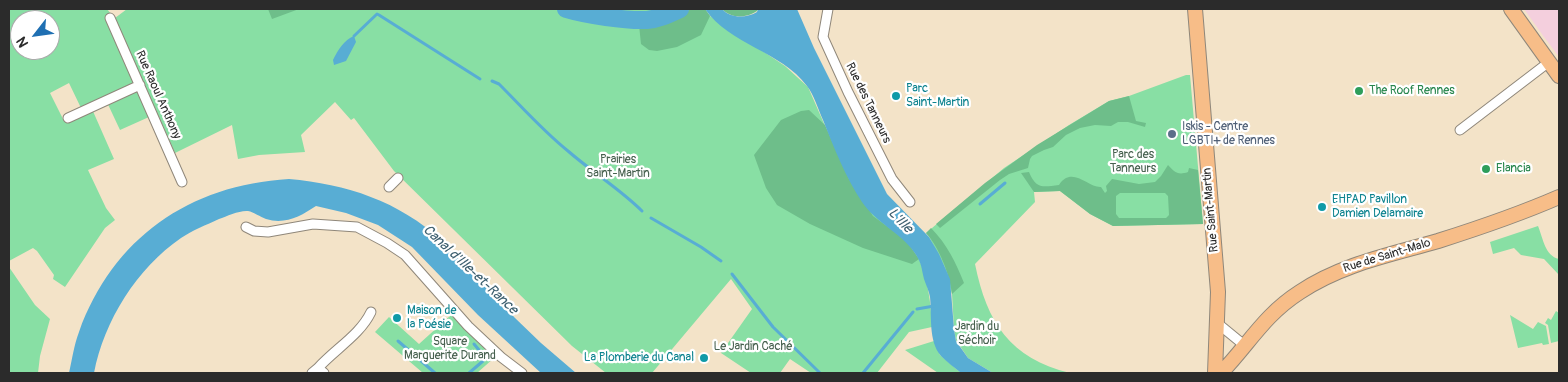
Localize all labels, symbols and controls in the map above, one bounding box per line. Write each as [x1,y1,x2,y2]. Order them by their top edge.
north arrow [10,10,60,60]
text: N [13,34,32,51]
street label: Rue Raoul Anthony [132,49,184,141]
street label: Rue des Tanneurs [842,60,894,146]
place label: Parc Saint-Martin [906,82,969,110]
place label: The Roof Rennes [1369,84,1455,98]
marker: The Roof Rennes [1353,85,1365,97]
marker: Parc Saint-Martin [890,90,902,102]
place label: Iskis - Centre LGBTI+ de Rennes [1182,120,1275,148]
marker: Iskis - Centre LGBTI+ de Rennes [1166,128,1178,140]
park label: Parc des Tanneurs [1110,148,1156,176]
park label: Prairies Saint-Martin [586,153,650,181]
place label: Elancia [1496,162,1531,176]
marker: Elancia [1480,163,1492,175]
street label: Rue Saint-Martin [1200,167,1222,253]
place label: EHPAD Pavillon Damien Delamaire [1332,193,1423,221]
marker: EHPAD Pavillon Damien Delamaire [1316,201,1328,213]
water label: L'Ille [884,205,916,237]
water label: Canal d'Ille-et-Rance [419,222,521,318]
street label: Rue de Saint-Malo [1341,236,1433,276]
place label: Maison de la Poésie [407,304,456,332]
marker: Maison de la Poésie [391,312,403,324]
park label: Jardin du Séchoir [955,320,999,348]
park label: Square Marguerite Durand [404,335,496,363]
park label: Le Jardin Caché [713,340,793,354]
place label: La Plomberie du Canal [584,351,694,365]
marker: La Plomberie du Canal [698,352,710,364]

